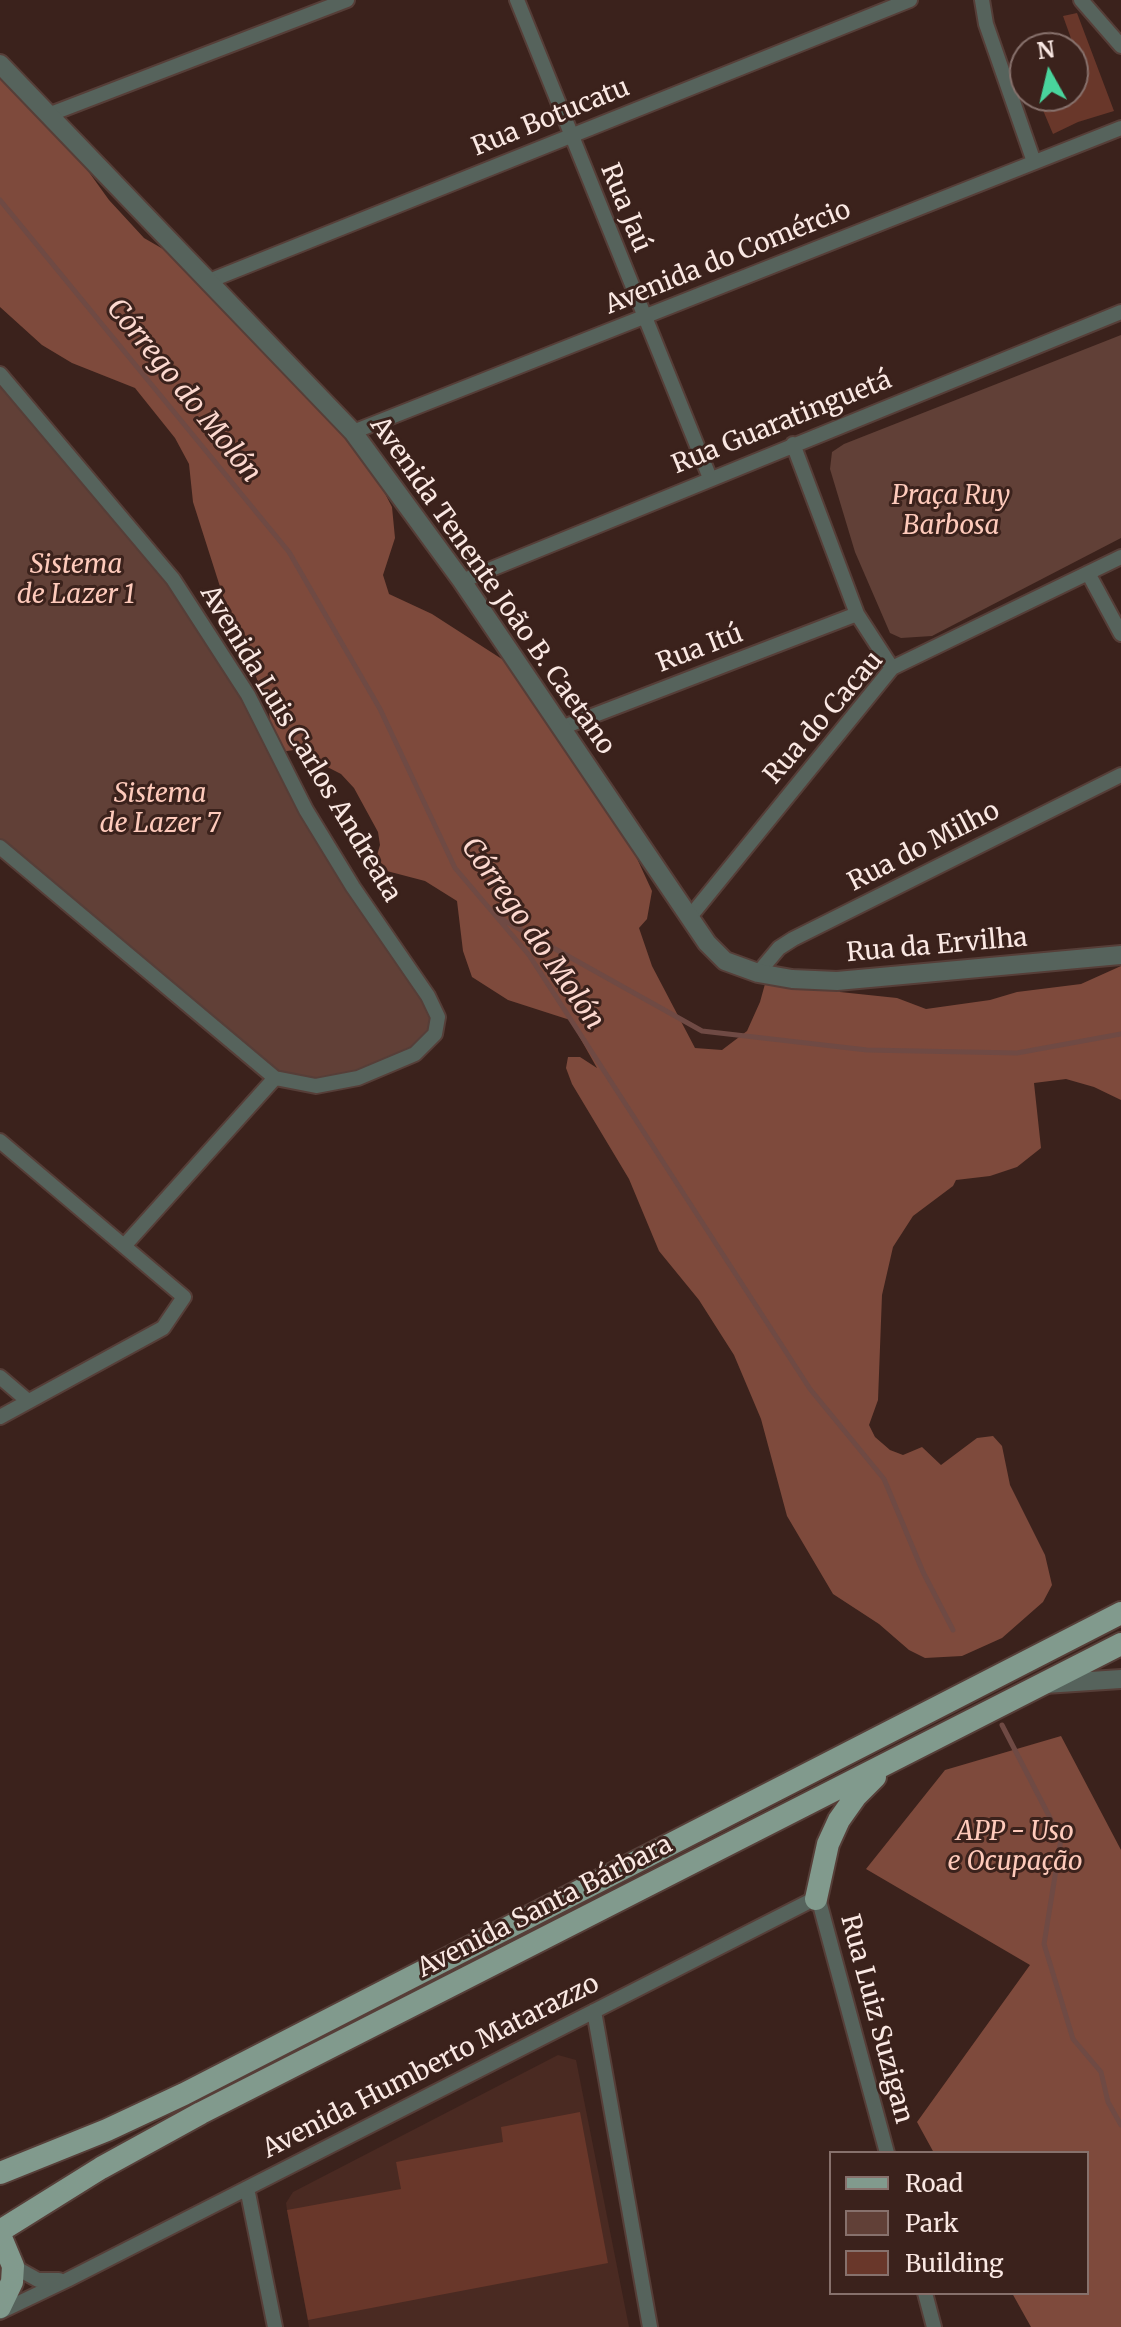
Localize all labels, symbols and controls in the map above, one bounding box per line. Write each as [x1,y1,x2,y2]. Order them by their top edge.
north arrow [1009,32,1089,112]
text: N [1035,35,1056,65]
street label: Rua Botucatu [468,72,634,164]
street label: Rua Jaú [593,159,657,257]
street label: Avenida do Comércio [601,194,855,322]
water label: Córrego do Molón [99,292,267,490]
street label: Rua Guaratinguetá [668,365,896,481]
street label: Avenida Tenente João B. Caetano [363,411,621,761]
park label: Praça Ruy Barbosa [892,481,1010,542]
park label: Sistema de Lazer 1 [17,550,135,612]
street label: Avenida Luis Carlos Andreata [193,580,407,908]
street label: Rua Itú [653,618,747,680]
street label: Rua do Cacau [758,645,890,791]
park label: Sistema de Lazer 7 [100,779,220,840]
street label: Rua do Milho [843,795,1005,899]
water label: Córrego do Molón [453,832,611,1036]
street label: Rua da Ervilha [845,923,1029,969]
park label: APP - Uso e Ocupação [947,1817,1083,1878]
street label: Avenida Santa Bárbara [412,1829,678,1985]
street label: Rua Luiz Suzigan [833,1911,919,2127]
street label: Avenida Humberto Matarazzo [258,1968,604,2166]
legend [829,2151,1089,2295]
text: Road [905,2168,963,2199]
text: Park [905,2208,958,2239]
text: Building [905,2248,1004,2279]

